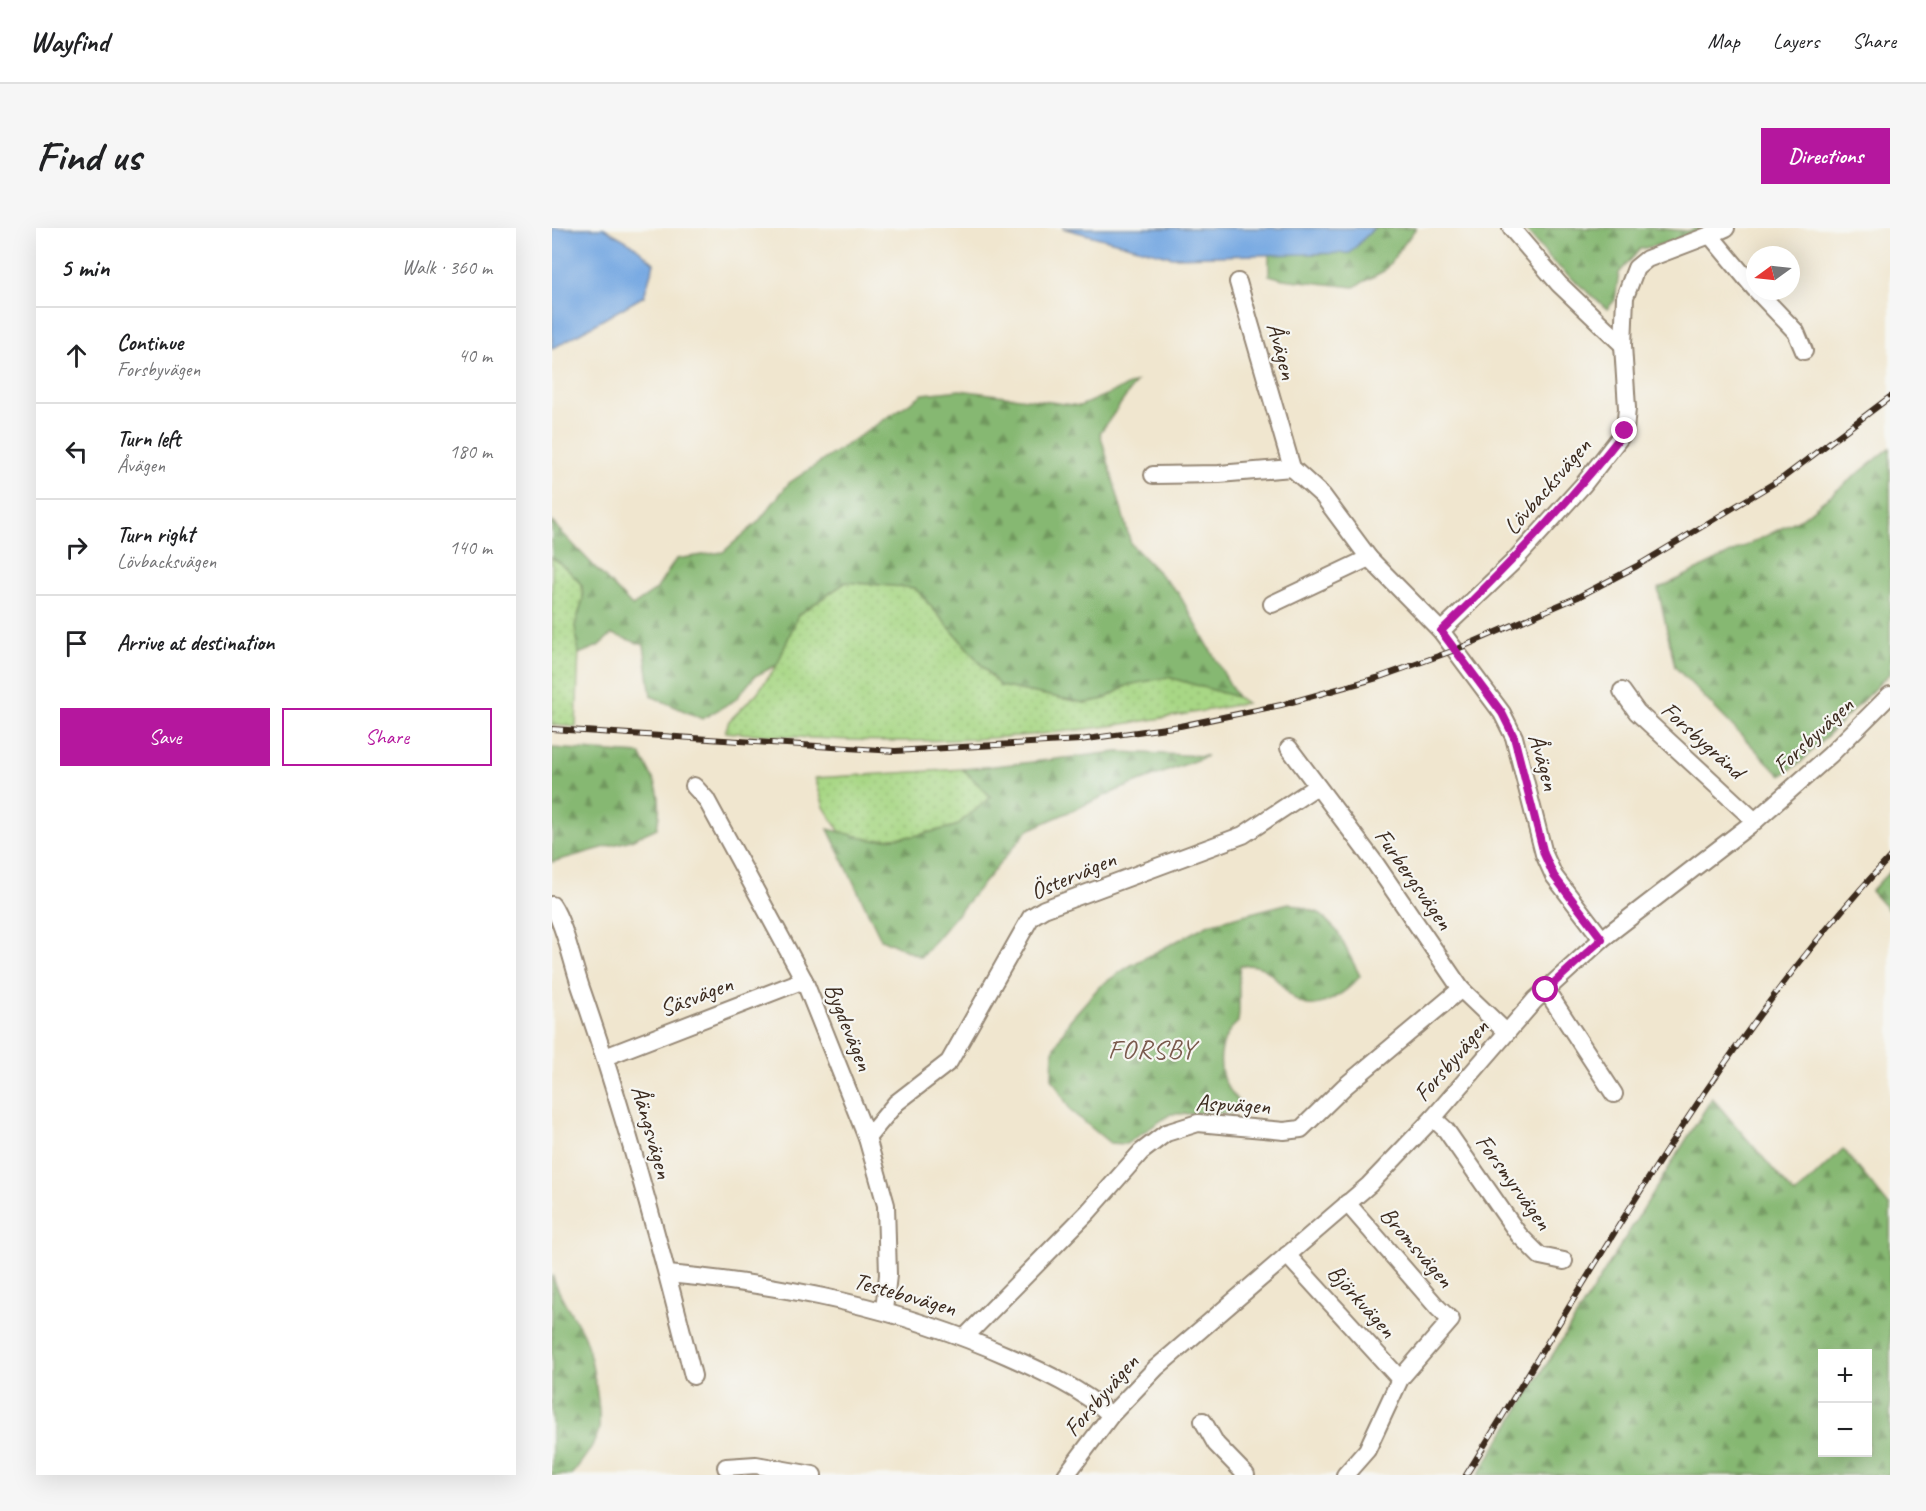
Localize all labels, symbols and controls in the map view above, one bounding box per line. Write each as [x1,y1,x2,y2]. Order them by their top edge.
text: Wayfind [30,24,109,59]
text: Map [1707,28,1740,54]
text: Layers [1773,28,1819,54]
text: Share [1852,28,1896,54]
button: Directions [1761,128,1890,184]
text: Find us [36,130,141,183]
north arrow [1746,246,1800,300]
text: 5 min [60,251,109,284]
text: Walk · 360 m [402,255,492,280]
street label: Åvägen [1260,319,1304,383]
text: Continue [117,329,183,357]
icon: ahead [60,339,93,372]
text: 40 m [458,343,492,368]
text: Forsbyvägen [117,357,200,382]
route end [1611,417,1637,443]
text: Turn left [117,425,181,453]
street label: Lövbacksvägen [1497,431,1597,541]
icon: left [60,435,93,468]
text: 180 m [449,439,492,464]
text: Åvägen [117,453,165,478]
text: Turn right [117,521,194,549]
icon: right [60,531,93,564]
text: 140 m [449,535,492,560]
text: Lövbacksvägen [117,549,216,574]
icon: arrive [60,627,93,660]
text: Arrive at destination [117,629,274,657]
street label: Forsbyvägen [1766,690,1860,780]
street label: Forsbygränd [1655,695,1754,788]
button: Save [60,708,270,766]
button: Share [282,708,492,766]
street label: Åvägen [1522,730,1566,794]
street label: Furbergsvägen [1368,822,1460,936]
street label: Östervägen [1026,844,1120,906]
street label: Säsvägen [655,968,737,1024]
route start [1532,976,1558,1002]
street label: Bygdevägen [818,979,880,1075]
street label: Forsbyvägen [1407,1012,1495,1108]
district label: FORSBY [1108,1032,1200,1066]
street label: Åängsvägen [624,1082,680,1182]
street label: Aspvägen [1195,1087,1271,1121]
street label: Forsmyrvägen [1469,1128,1559,1236]
street label: Bromsvägen [1374,1200,1461,1294]
street label: Björkvägen [1321,1258,1403,1344]
street label: Testebovägen [850,1265,960,1323]
street label: Forsbyvägen [1057,1347,1145,1443]
map controls [1818,1349,1872,1457]
button: + [1818,1349,1872,1403]
button: − [1818,1403,1872,1457]

